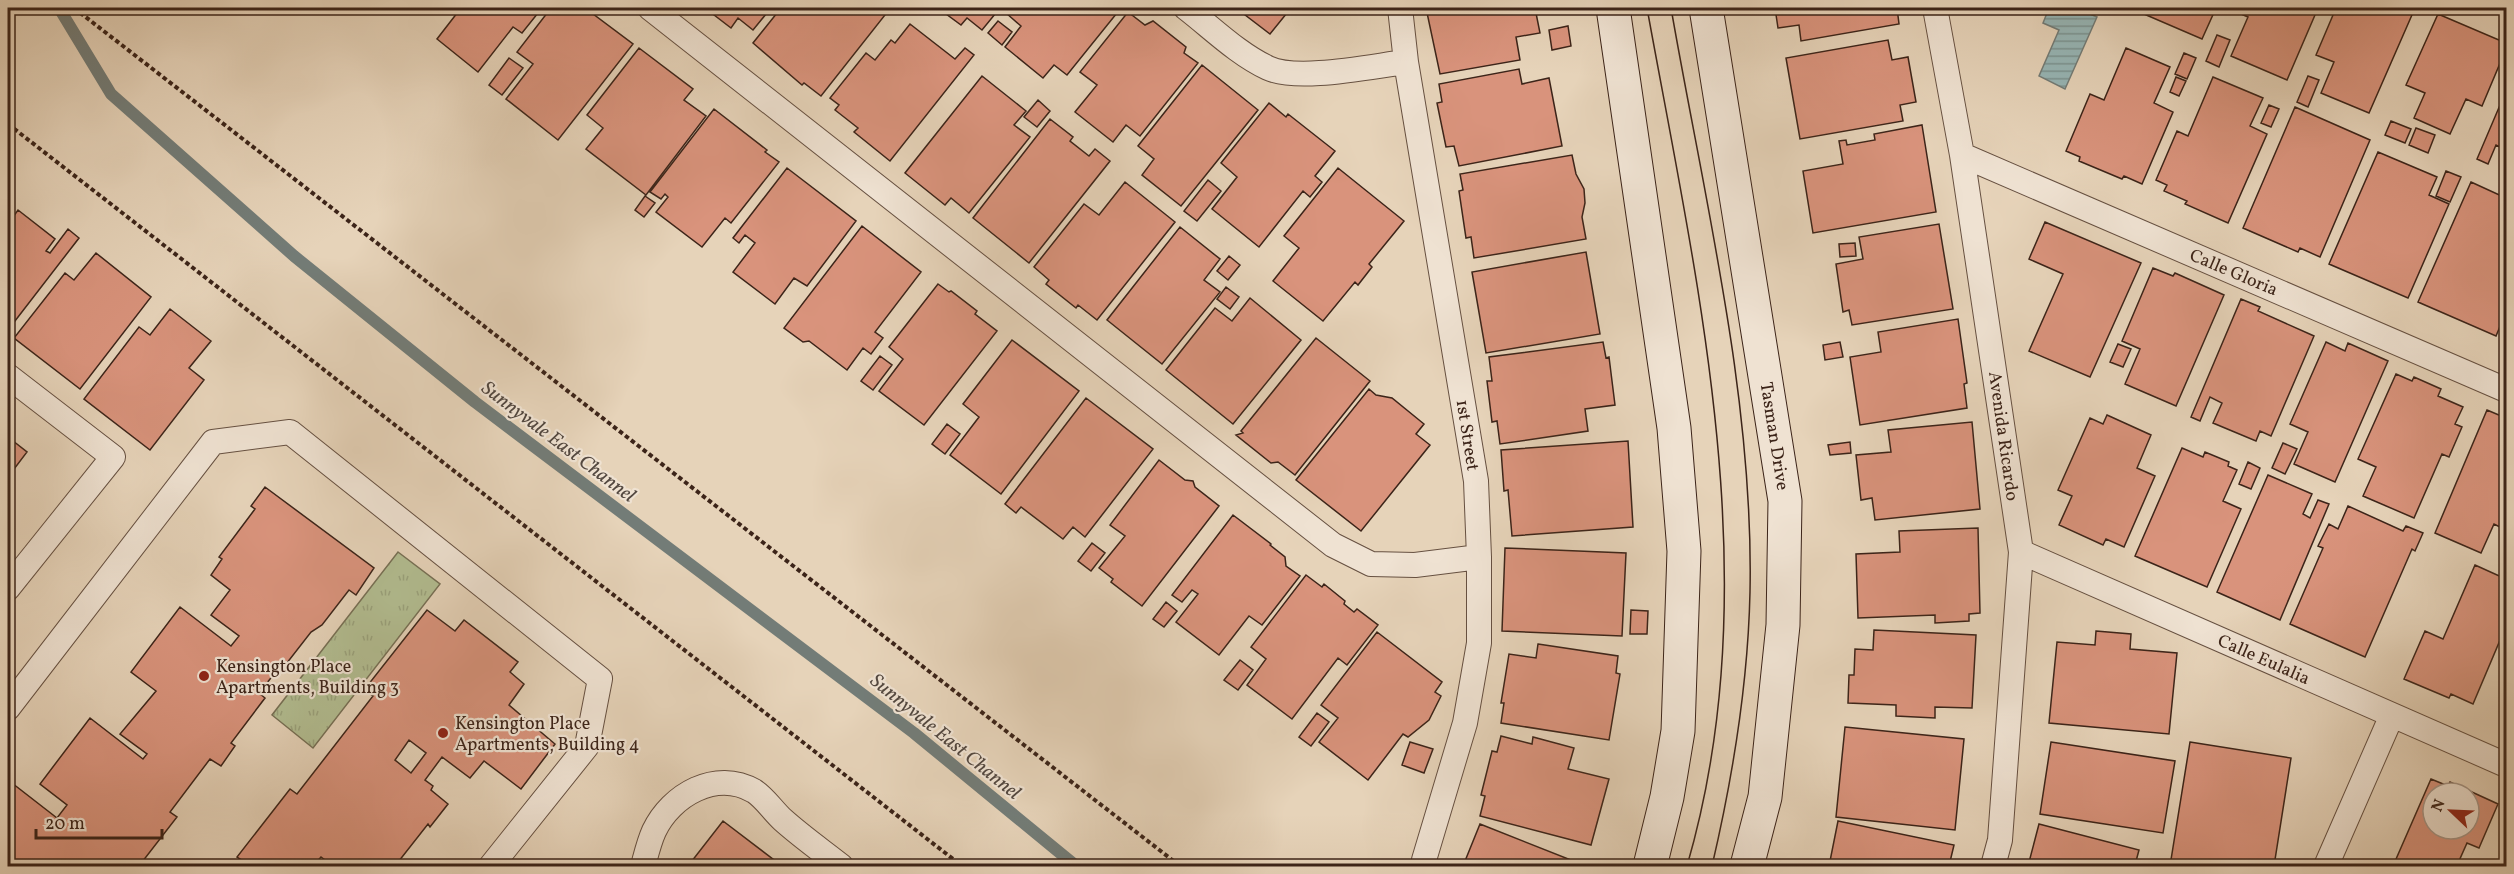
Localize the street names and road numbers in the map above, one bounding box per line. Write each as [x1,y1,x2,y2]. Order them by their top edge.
street label: Calle Gloria [2185,244,2281,303]
street label: Avenida Ricardo [1981,370,2024,502]
street label: Tasman Drive [1753,380,1794,492]
street label: 1st Street [1449,398,1484,473]
street label: Calle Eulalia [2213,629,2314,692]

